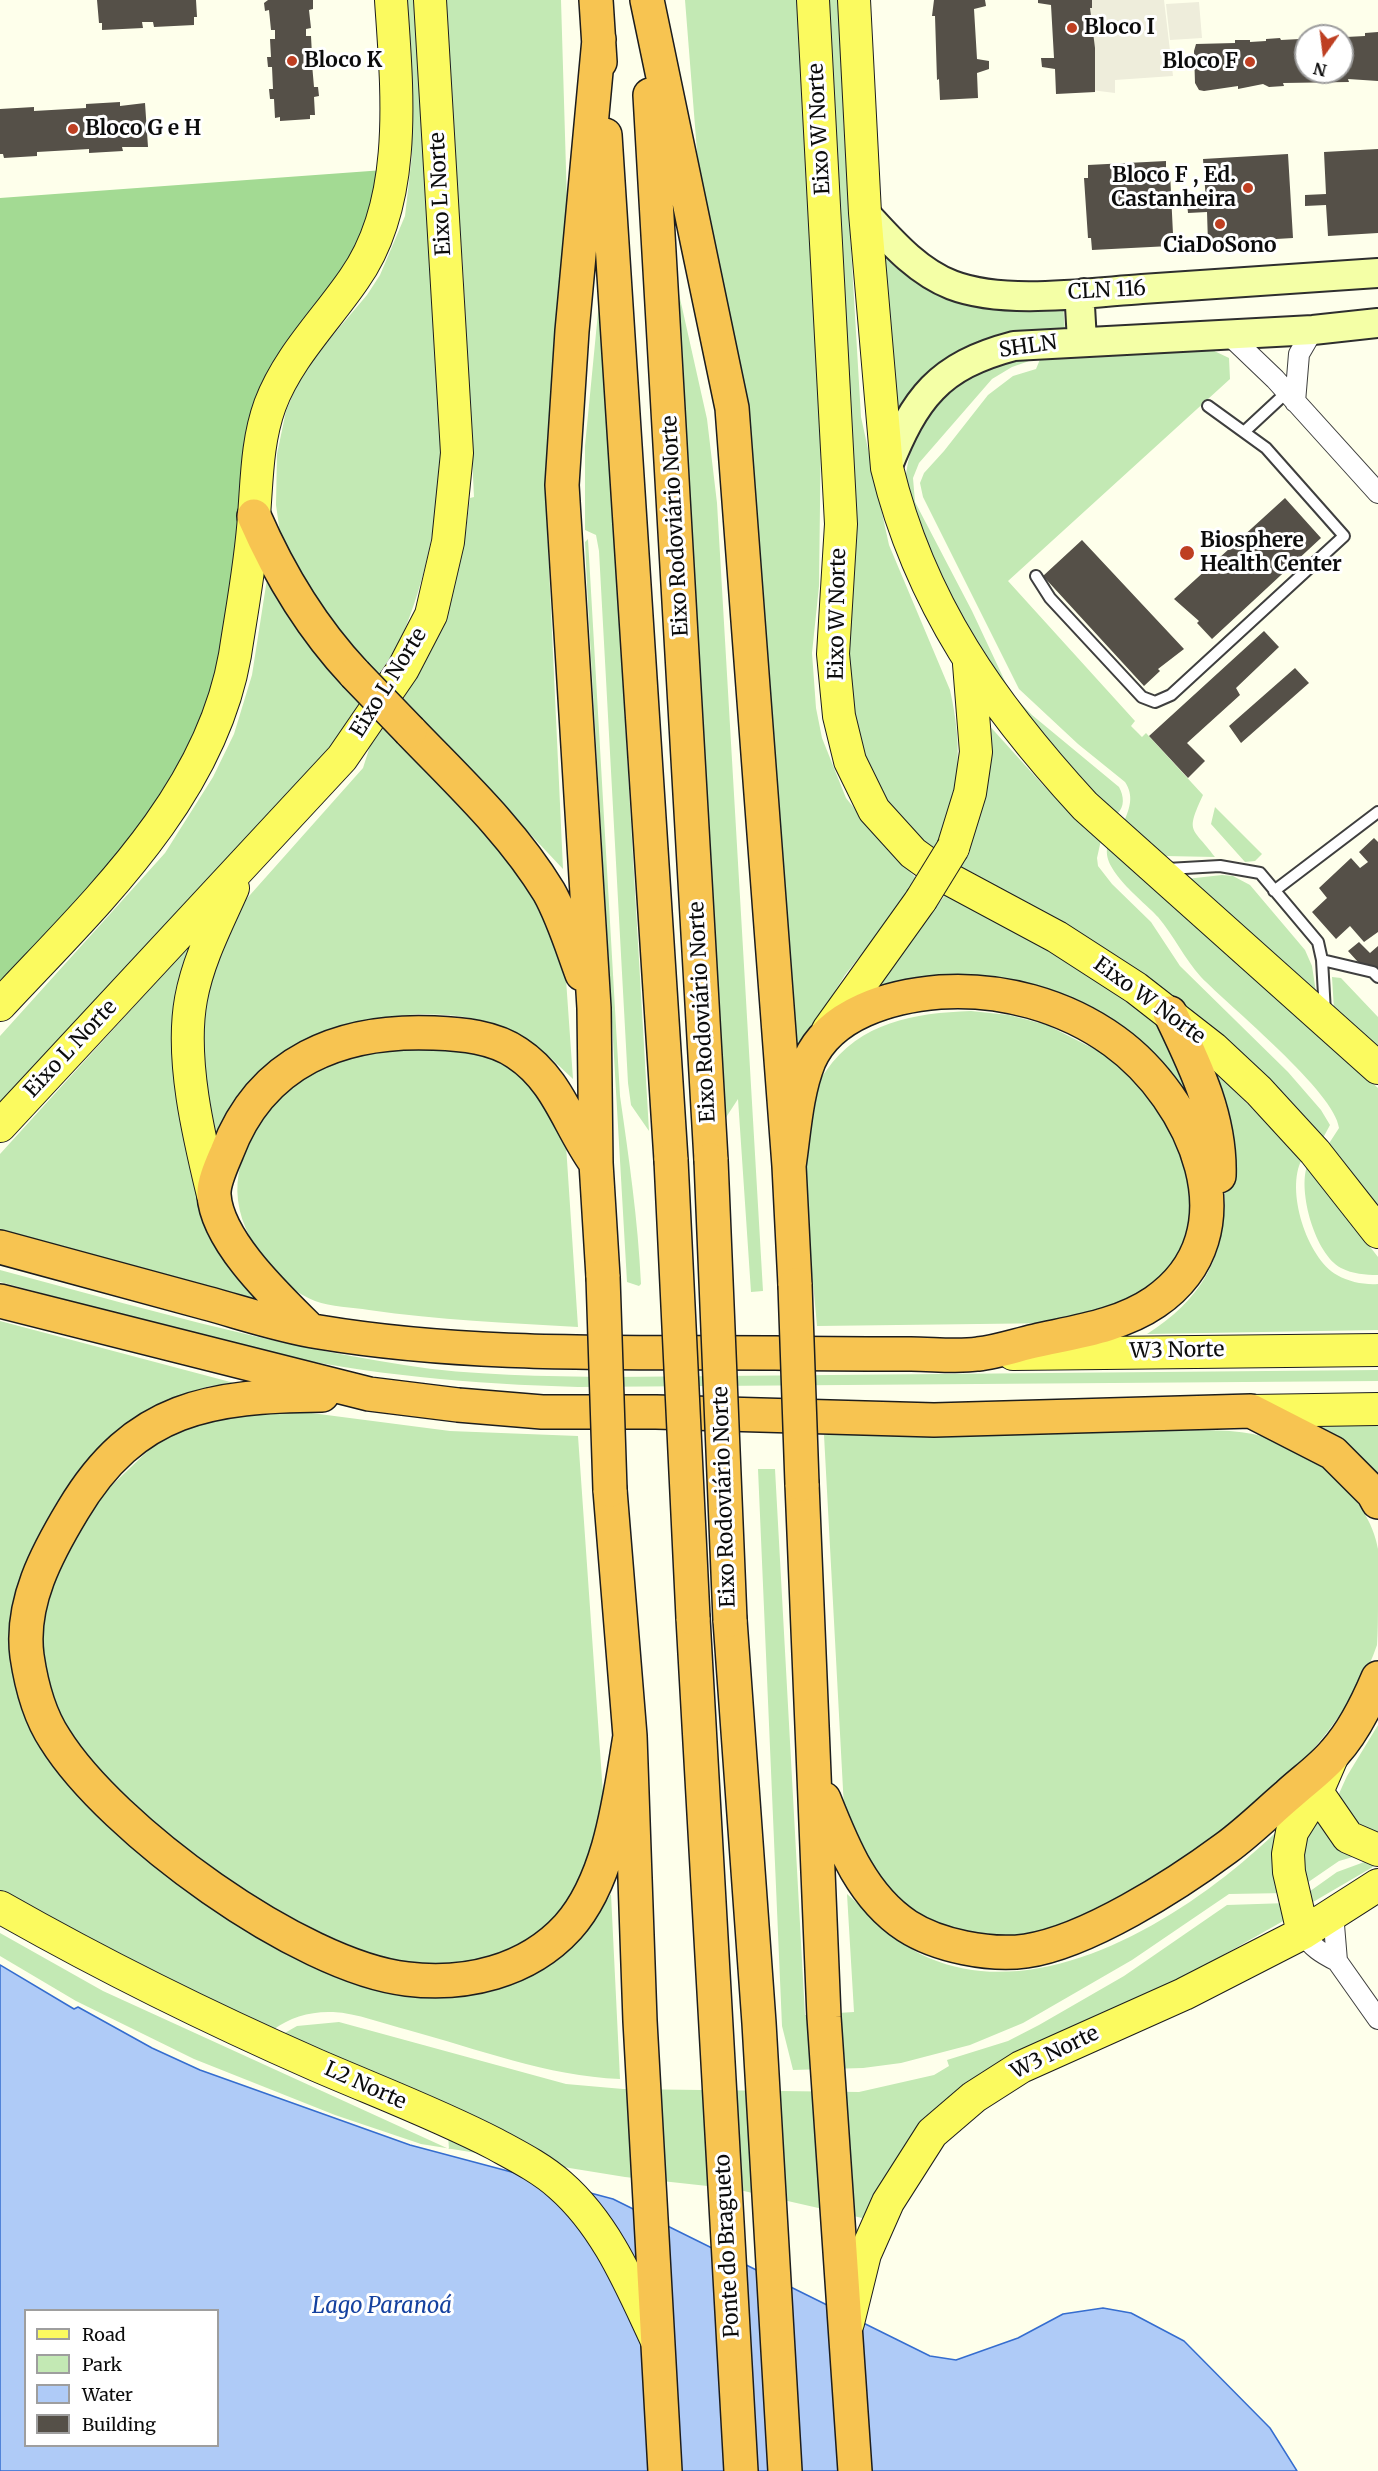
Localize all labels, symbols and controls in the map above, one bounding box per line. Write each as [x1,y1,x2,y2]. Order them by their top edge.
place label: Bloco I [1084,15,1155,41]
marker: Bloco I [1065,21,1079,35]
north arrow [1294,24,1354,84]
place label: Bloco K [304,48,382,74]
place label: Bloco F [1162,49,1238,75]
marker: Bloco K [285,54,299,68]
marker: Bloco F [1243,55,1257,69]
text: N [1312,58,1329,81]
street label: Eixo W Norte [804,63,836,195]
place label: Bloco G e H [85,116,201,142]
marker: Bloco G e H [66,122,80,136]
street label: Eixo L Norte [425,131,457,257]
place label: Bloco F , Ed. Castanheira [1111,163,1236,213]
marker: Bloco F , Ed. Castanheira [1241,181,1255,195]
marker: CiaDoSono [1213,217,1227,231]
place label: CiaDoSono [1163,233,1277,259]
street label: CLN 116 [1067,276,1147,306]
street label: SHLN [997,330,1059,364]
street label: Eixo Rodoviário Norte [658,415,694,637]
place label: Biosphere Health Center [1200,528,1342,578]
marker: Biosphere Health Center [1178,544,1196,562]
street label: Eixo W Norte [824,548,852,680]
street label: Eixo L Norte [345,624,433,742]
street label: Eixo Rodoviário Norte [685,901,721,1123]
street label: Eixo W Norte [1088,952,1210,1050]
street label: Eixo L Norte [20,995,122,1103]
street label: W3 Norte [1130,1338,1224,1364]
street label: Eixo Rodoviário Norte [709,1386,741,1608]
street label: W3 Norte [1007,2021,1103,2085]
street label: L2 Norte [320,2057,410,2115]
street label: Ponte do Bragueto [711,2153,745,2339]
water label: Lago Paranoá [312,2294,452,2320]
legend [24,2309,219,2447]
text: Road [82,2323,126,2346]
text: Park [82,2353,122,2376]
text: Water [82,2383,133,2406]
text: Building [82,2413,156,2436]

